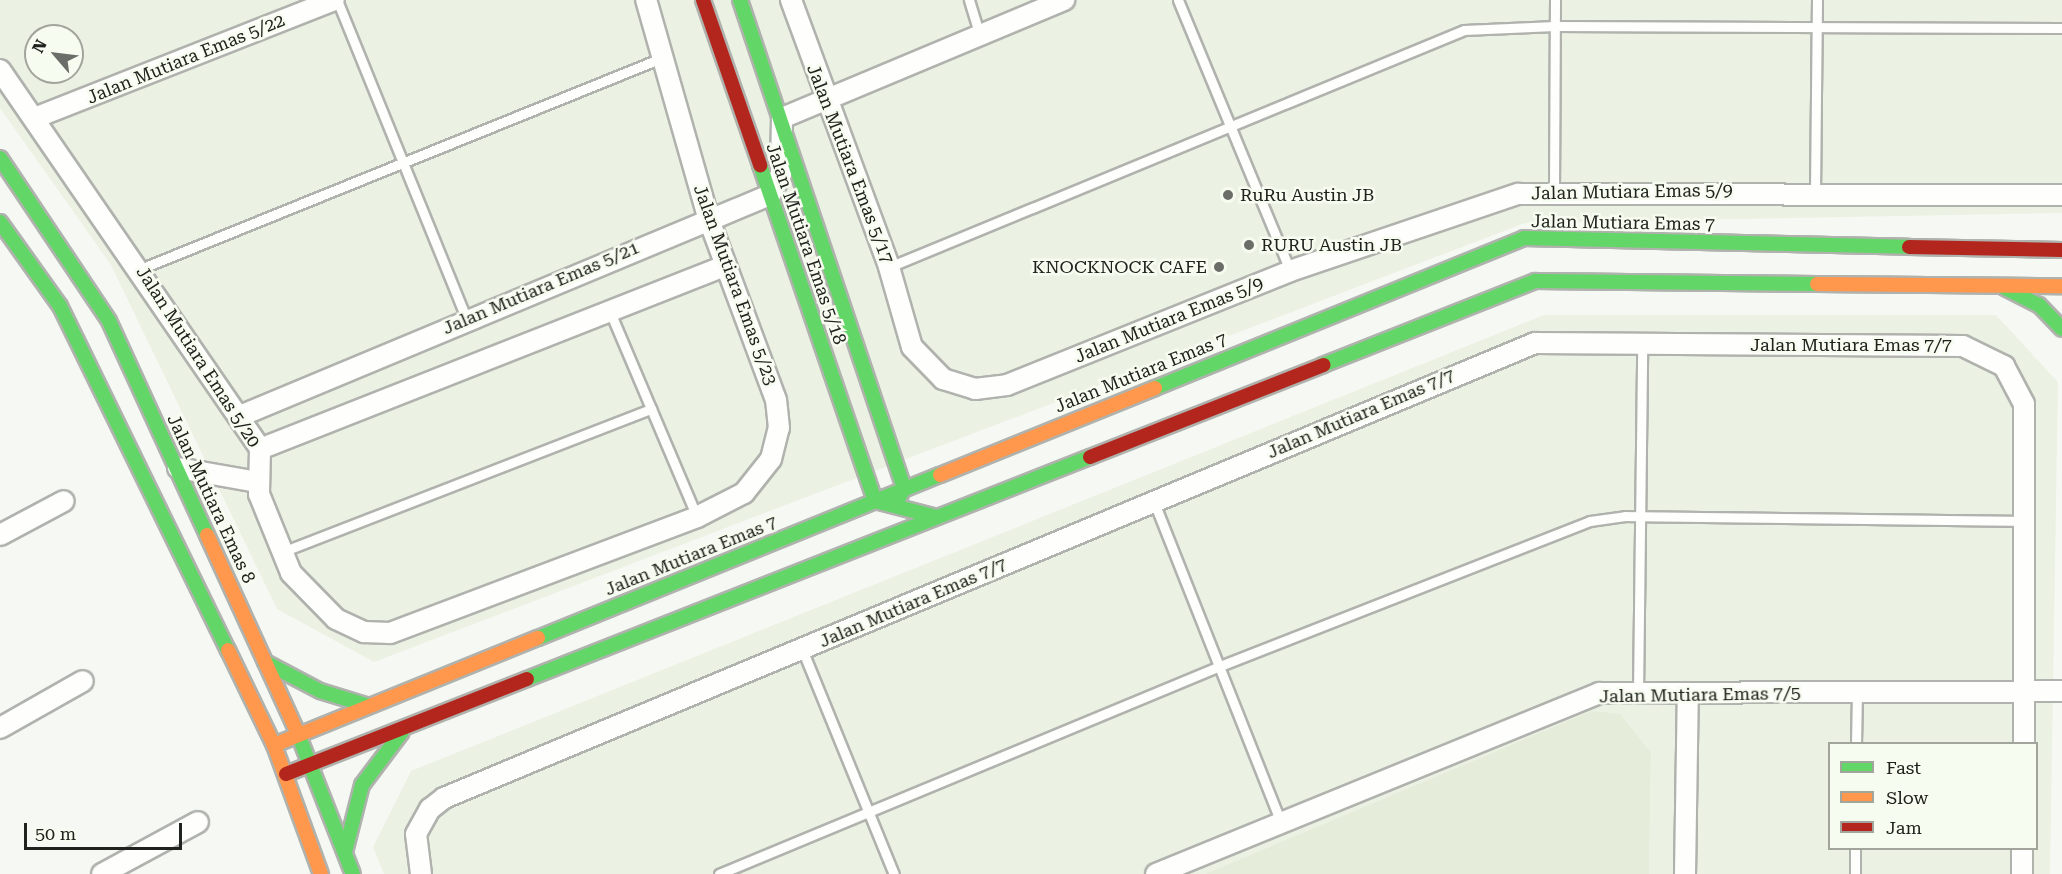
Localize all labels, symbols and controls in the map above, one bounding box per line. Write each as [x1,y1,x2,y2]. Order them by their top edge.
street label: Jalan Mutiara Emas 5/22 [84,9,288,109]
north arrow [24,24,84,84]
text: N [28,36,51,56]
street label: Jalan Mutiara Emas 5/17 [802,61,898,267]
street label: Jalan Mutiara Emas 5/18 [761,140,851,348]
street label: Jalan Mutiara Emas 5/9 [1531,179,1733,205]
street label: Jalan Mutiara Emas 5/23 [689,182,781,388]
place label: RuRu Austin JB [1240,184,1374,206]
marker: RuRu Austin JB [1221,188,1235,202]
street label: Jalan Mutiara Emas 7 [1531,211,1715,235]
place label: RURU Austin JB [1261,234,1402,256]
street label: Jalan Mutiara Emas 5/21 [439,237,643,339]
marker: RURU Austin JB [1242,238,1256,252]
place label: KNOCKNOCK CAFE [1032,256,1207,278]
marker: KNOCKNOCK CAFE [1212,260,1226,274]
street label: Jalan Mutiara Emas 5/20 [131,262,265,452]
street label: Jalan Mutiara Emas 5/9 [1072,272,1266,368]
street label: Jalan Mutiara Emas 7 [1052,329,1230,417]
street label: Jalan Mutiara Emas 7/7 [1750,334,1952,356]
street label: Jalan Mutiara Emas 7/7 [1264,365,1458,463]
street label: Jalan Mutiara Emas 8 [162,411,260,587]
street label: Jalan Mutiara Emas 7 [602,512,780,600]
street label: Jalan Mutiara Emas 7/7 [816,554,1010,652]
street label: Jalan Mutiara Emas 7/5 [1599,682,1801,708]
legend [1828,742,2038,850]
text: Fast [1886,757,1921,778]
text: Slow [1886,787,1928,808]
scale bar [27,811,184,849]
text: Jam [1886,817,1922,838]
text: 50 m [35,823,76,844]

